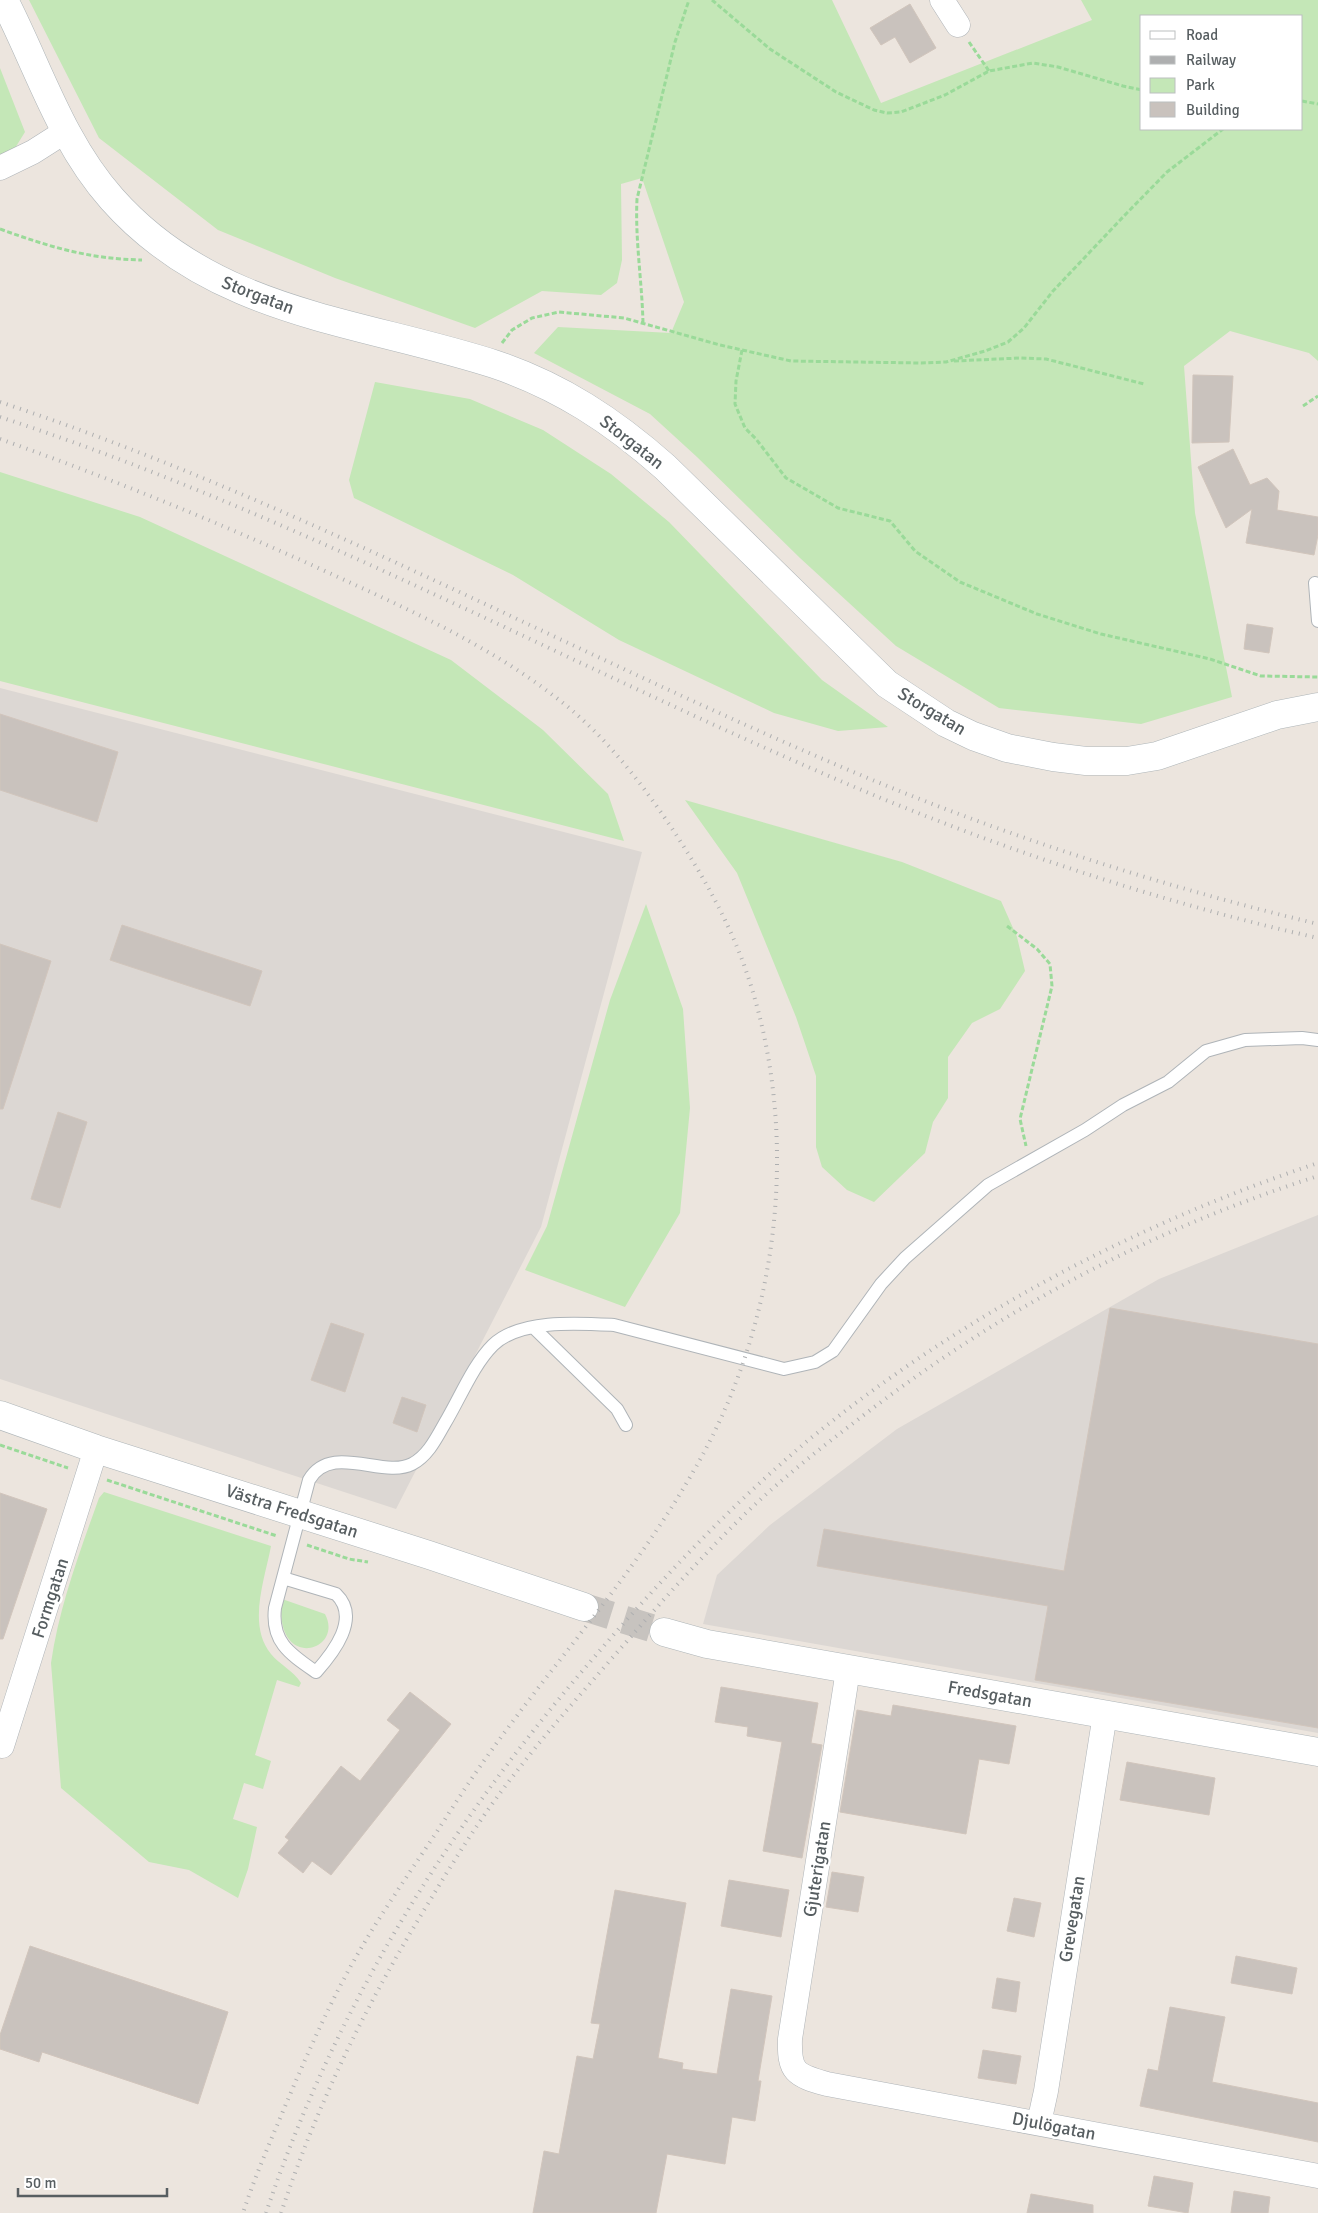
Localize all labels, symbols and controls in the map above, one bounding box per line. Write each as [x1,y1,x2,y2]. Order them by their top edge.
legend [1140,15,1303,130]
text: Road [1186,26,1218,44]
text: Railway [1186,51,1236,69]
text: Park [1186,76,1215,94]
text: Building [1186,101,1240,119]
street label: Storgatan [219,271,297,319]
street label: Storgatan [595,410,669,474]
street label: Storgatan [894,682,970,740]
street label: Västra Fredsgatan [223,1479,361,1543]
street label: Formgatan [27,1555,73,1641]
street label: Fredsgatan [946,1676,1034,1712]
street label: Gjuterigatan [799,1819,835,1919]
street label: Grevegatan [1054,1874,1090,1964]
street label: Djulögatan [1010,2107,1098,2145]
scale bar [18,2166,166,2198]
text: 50 m [25,2174,56,2192]

